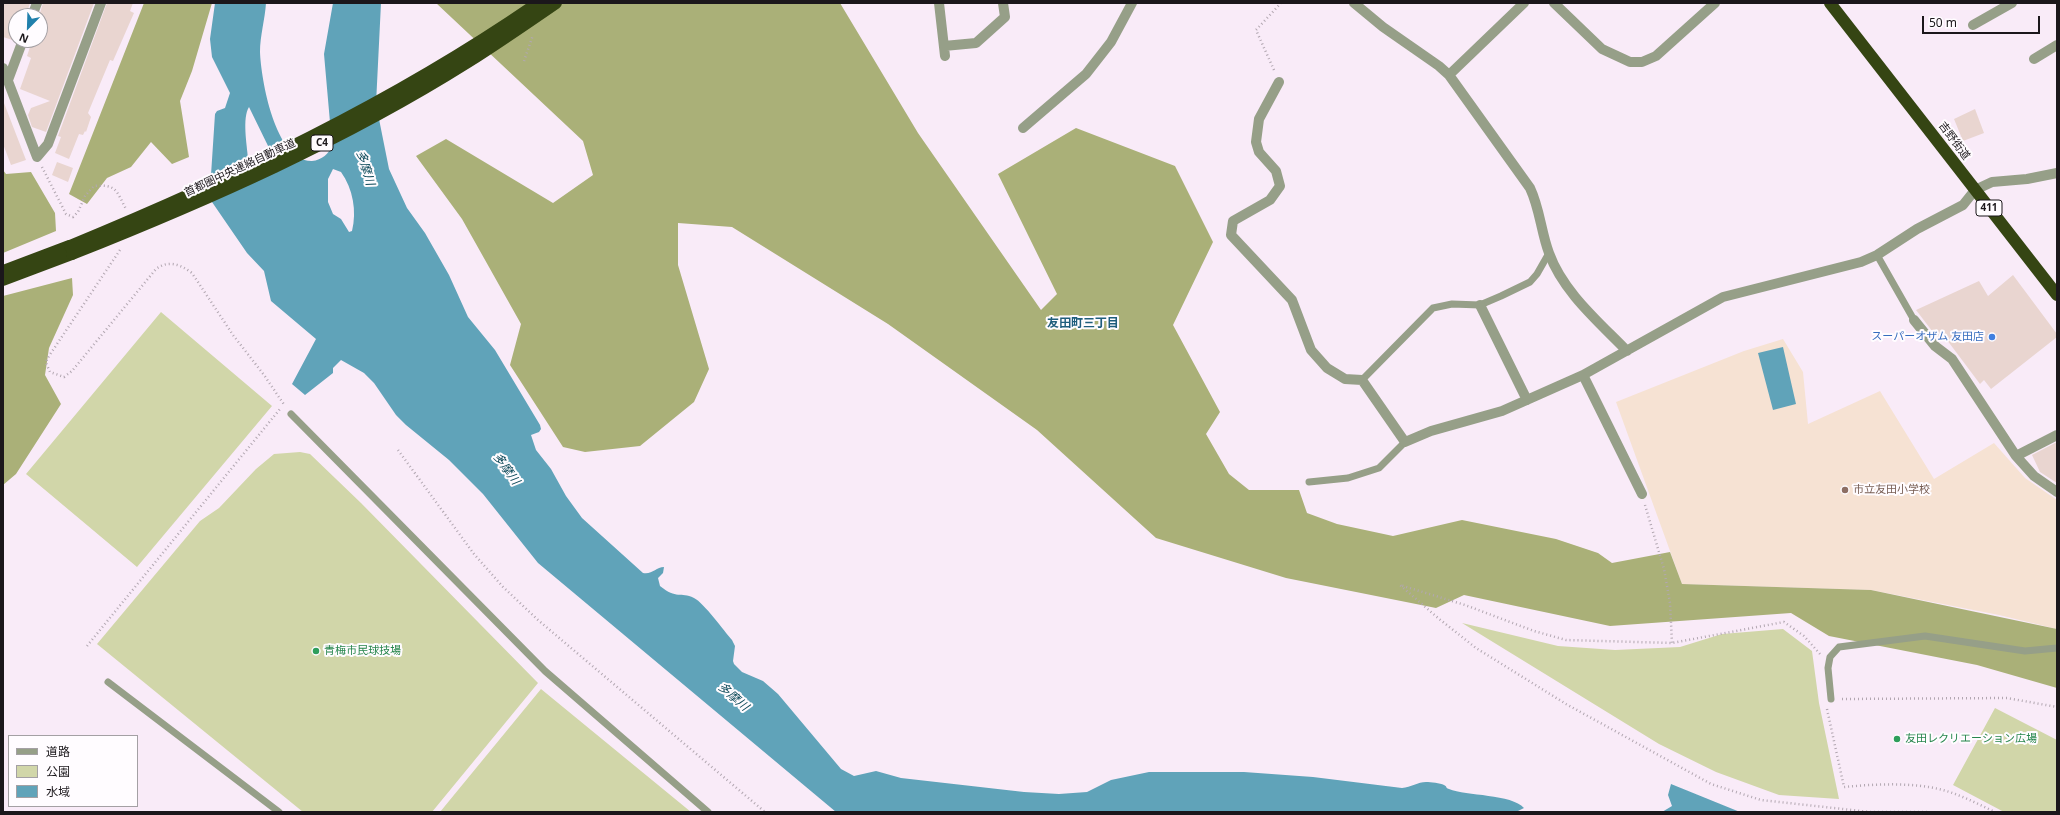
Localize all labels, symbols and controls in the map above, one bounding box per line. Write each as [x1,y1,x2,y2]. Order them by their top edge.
north arrow [8,8,48,48]
scale bar [1924,8,2042,34]
text: 50 m [1929,14,1957,31]
text: N [16,30,31,47]
street label: 吉野街道 [1935,119,1973,163]
road number: C4 [311,135,333,151]
street label: 首都圏中央連絡自動車道 [182,136,298,200]
water label: 多摩川 [353,149,377,187]
road number: 411 [1976,200,2002,216]
district label: 友田町三丁目 [1047,317,1119,331]
place label: スーパーオザム 友田店 [1871,330,1984,344]
marker: スーパーオザム 友田店 [1987,332,1997,342]
water label: 多摩川 [490,450,522,488]
place label: 市立友田小学校 [1853,483,1930,497]
marker: 市立友田小学校 [1840,485,1850,495]
place label: 青梅市民球技場 [324,644,401,658]
marker: 青梅市民球技場 [311,646,321,656]
water label: 多摩川 [715,680,751,714]
place label: 友田レクリエーション広場 [1905,732,2037,746]
marker: 友田レクリエーション広場 [1892,734,1902,744]
legend [8,735,138,807]
text: 道路 [46,743,70,760]
text: 公園 [46,763,70,780]
text: 水域 [46,783,70,800]

